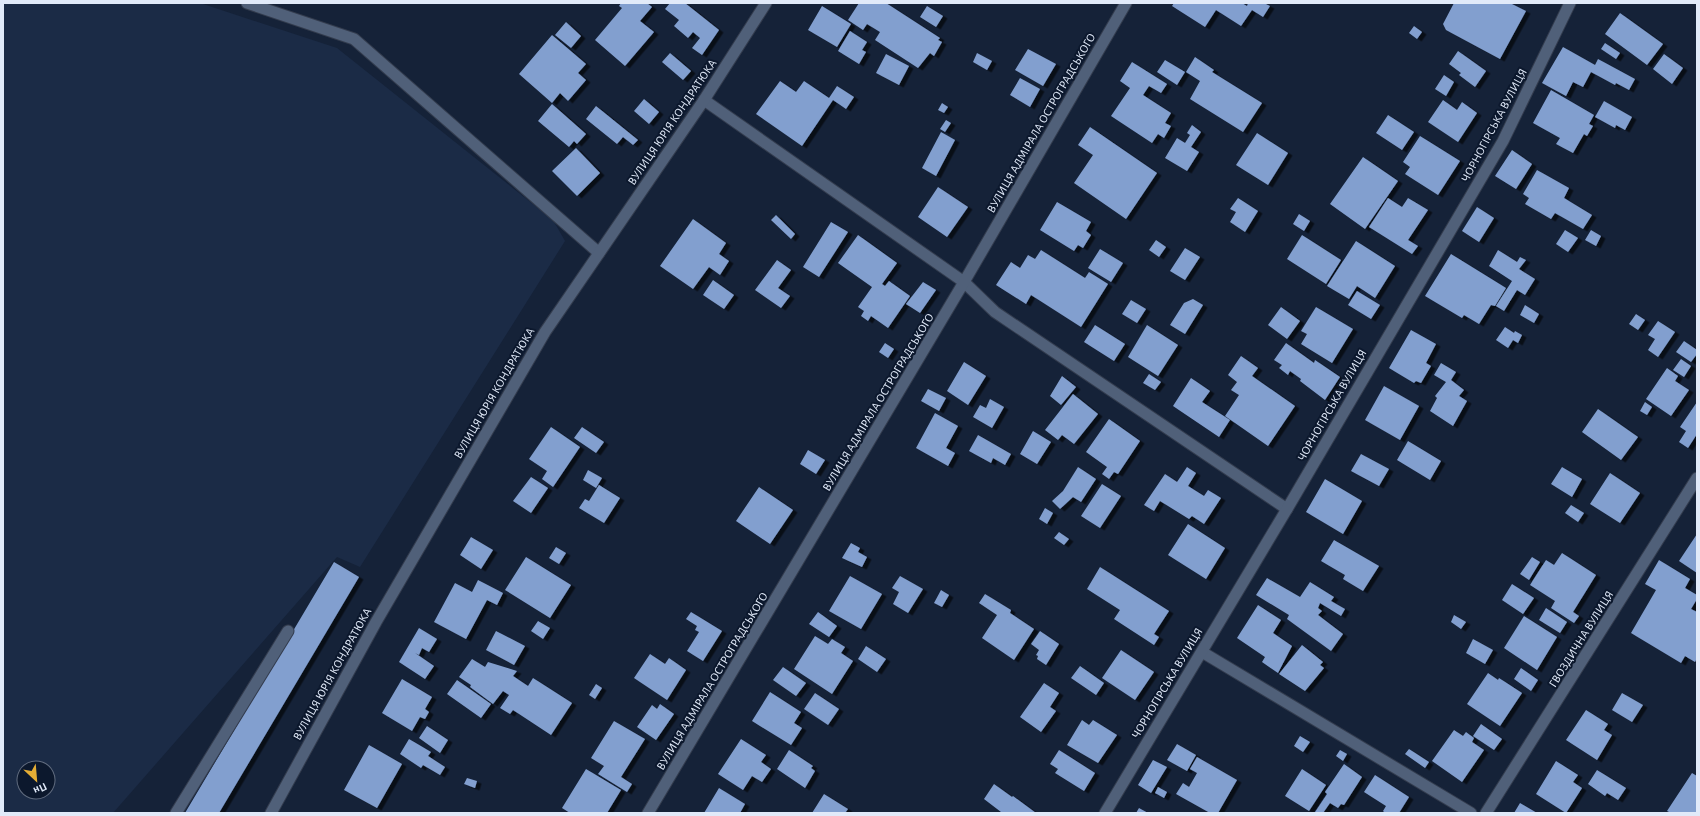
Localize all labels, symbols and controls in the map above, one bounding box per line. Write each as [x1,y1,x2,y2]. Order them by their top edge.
street label: ВУЛИЦЯ АДМІРАЛА ОСТРОГРАДСЬКОГО [985,31,1097,215]
street label: ВУЛИЦЯ ЮРІЯ КОНДРАТЮКА [625,57,719,187]
street label: ЧОРНОГІРСЬКА ВУЛИЦЯ [1459,66,1529,184]
street label: ВУЛИЦЯ АДМІРАЛА ОСТРОГРАДСЬКОГО [820,311,936,493]
street label: ВУЛИЦЯ ЮРІЯ КОНДРАТЮКА [452,326,536,460]
street label: ЧОРНОГІРСЬКА ВУЛИЦЯ [1295,347,1369,463]
street label: ГВОЗДИЧНА ВУЛИЦЯ [1546,589,1616,689]
street label: ВУЛИЦЯ АДМІРАЛА ОСТРОГРАДСЬКОГО [654,590,770,772]
street label: ВУЛИЦЯ ЮРІЯ КОНДРАТЮКА [291,606,373,742]
street label: ЧОРНОГІРСЬКА ВУЛИЦЯ [1129,626,1205,740]
north arrow [16,760,56,800]
text: Пн [32,781,49,796]

